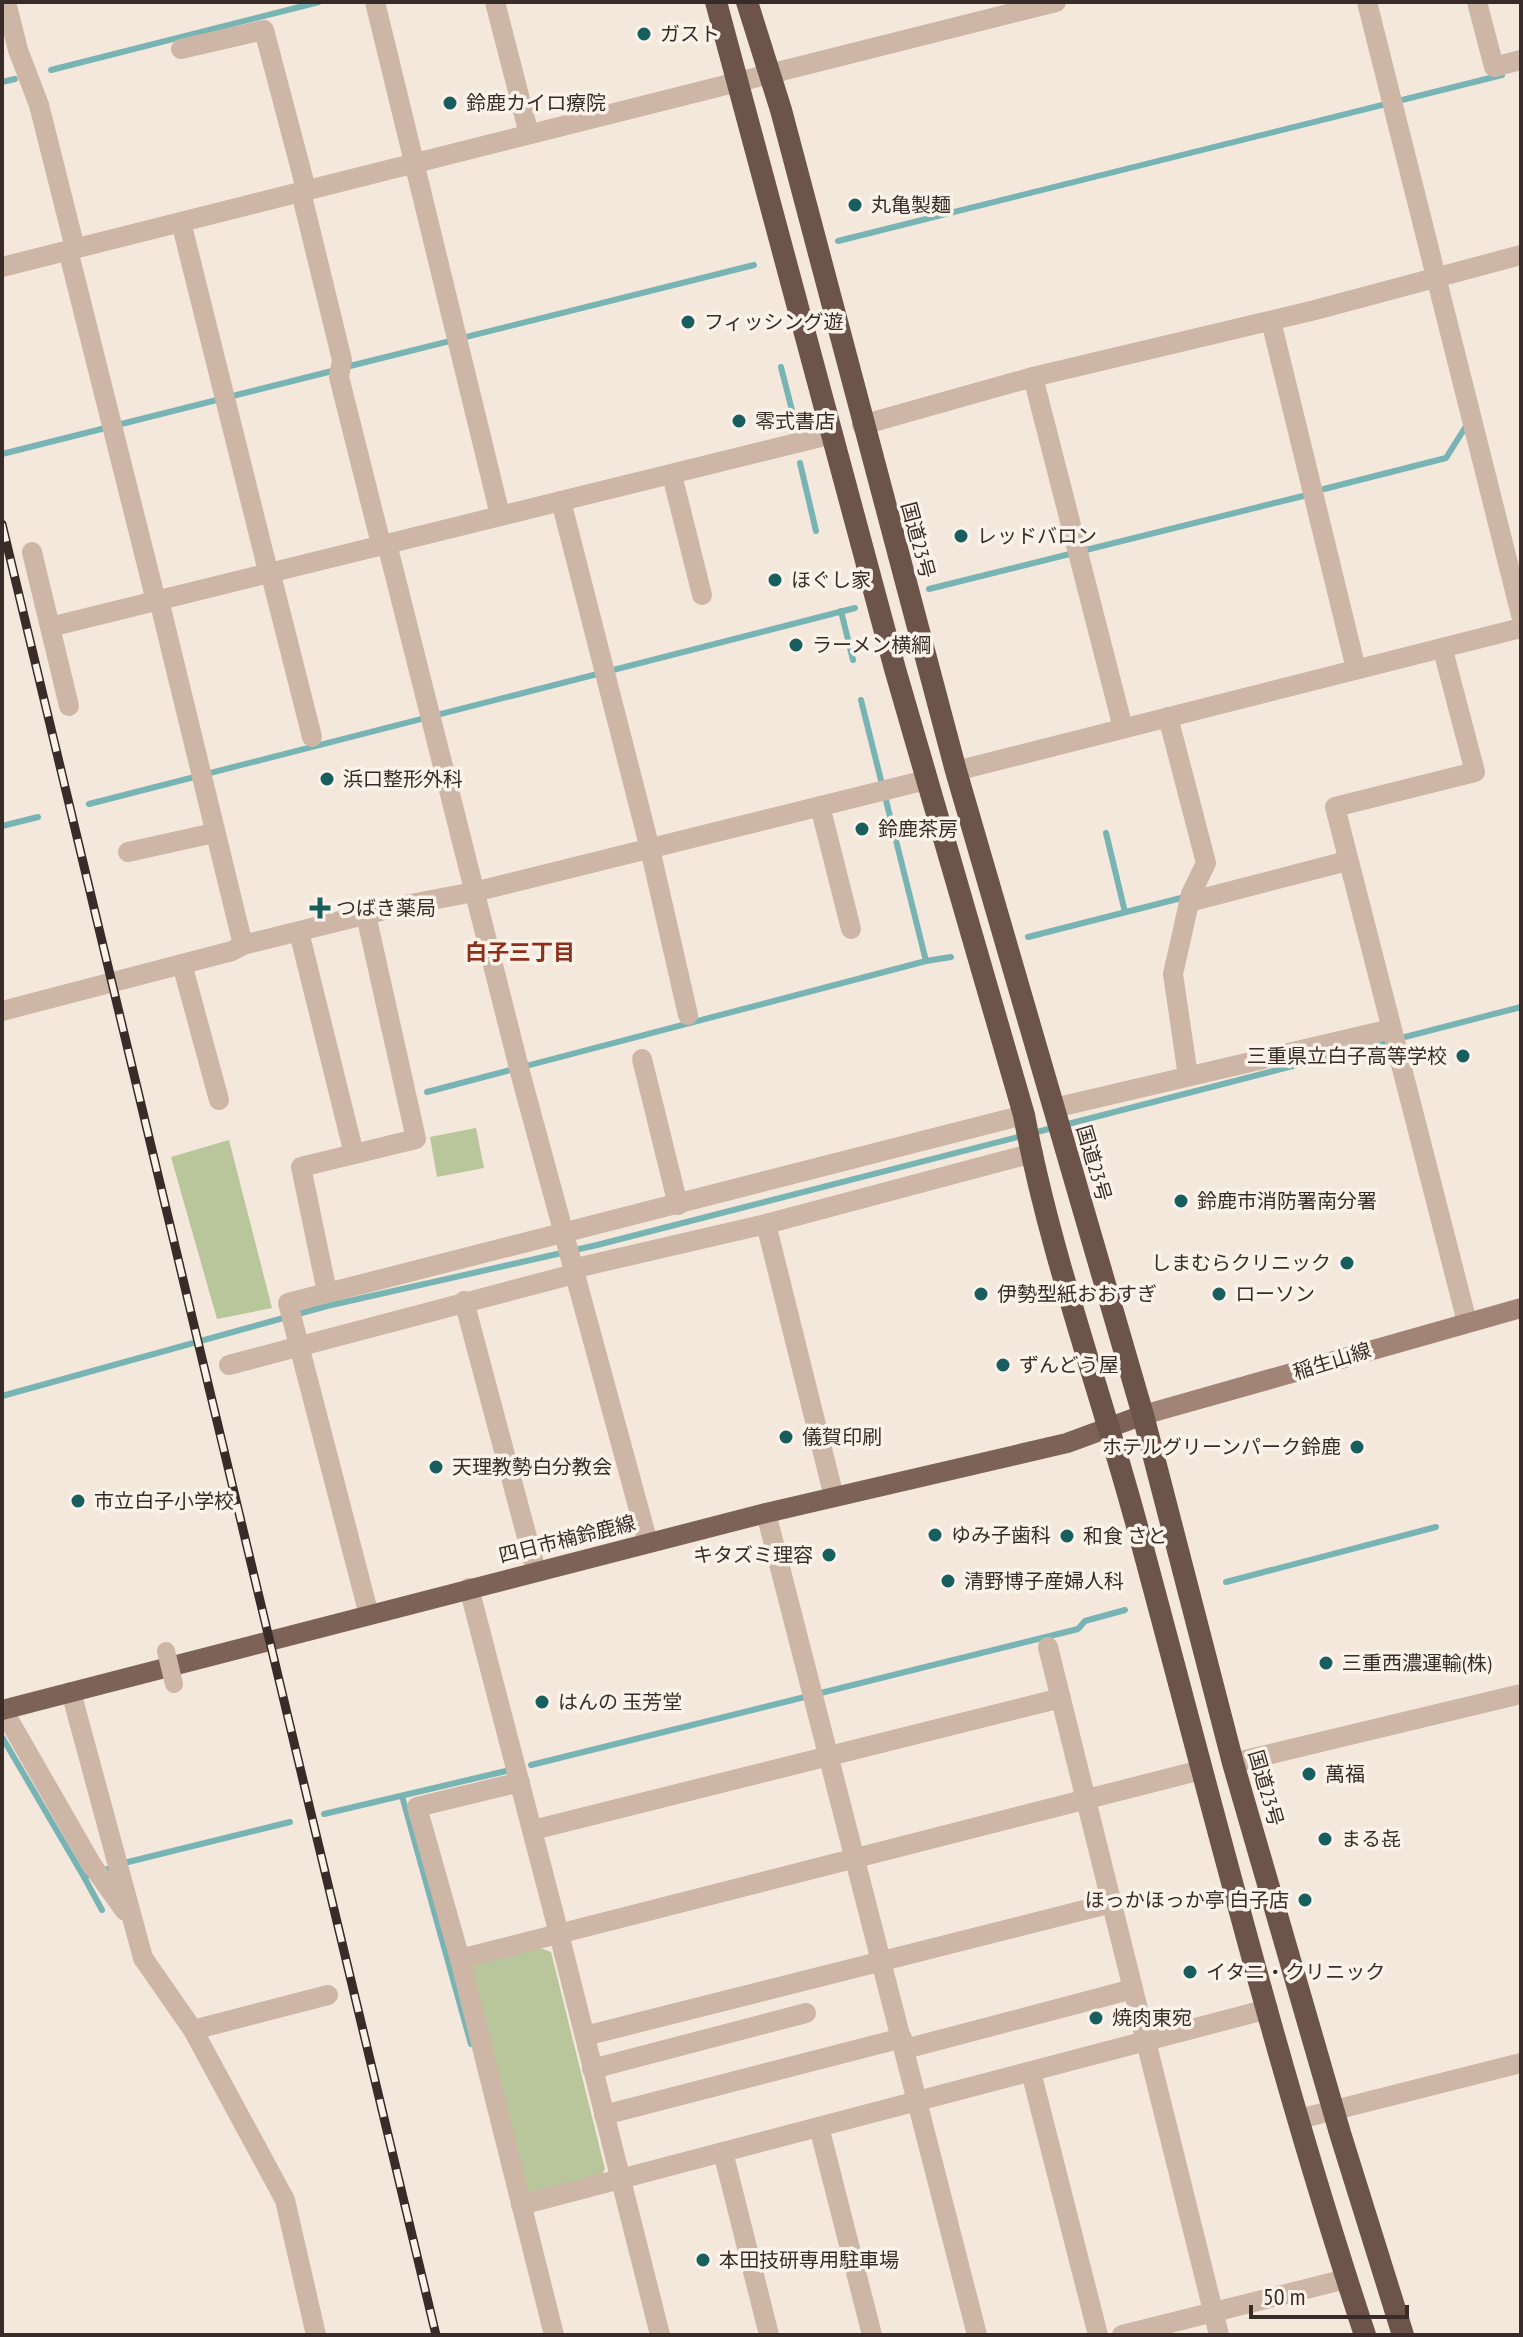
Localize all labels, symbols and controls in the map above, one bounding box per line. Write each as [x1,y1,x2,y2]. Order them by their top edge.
place label: ガスト [660,21,720,47]
marker: ガスト [635,25,653,43]
place label: 鈴鹿カイロ療院 [466,90,606,116]
marker: 鈴鹿カイロ療院 [441,94,459,112]
place label: 丸亀製麺 [871,192,951,218]
marker: 丸亀製麺 [846,196,864,214]
place label: フィッシング遊 [704,309,844,335]
marker: フィッシング遊 [679,313,697,331]
place label: 零式書店 [755,408,835,434]
marker: 零式書店 [730,412,748,430]
street label: 国道23号 [895,499,941,581]
place label: レッドバロン [977,523,1097,549]
marker: レッドバロン [952,527,970,545]
place label: ほぐし家 [791,567,871,593]
marker: ほぐし家 [766,571,784,589]
place label: ラーメン横綱 [812,632,931,658]
marker: ラーメン横綱 [787,636,805,654]
place label: 浜口整形外科 [343,766,463,792]
marker: 浜口整形外科 [318,770,336,788]
place label: 鈴鹿茶房 [878,816,958,842]
marker: 鈴鹿茶房 [853,820,871,838]
place label: つばき薬局 [336,895,436,921]
marker: つばき薬局 [311,899,329,917]
district label: 白子三丁目 [465,938,575,966]
place label: 三重県立白子高等学校 [1247,1043,1447,1069]
marker: 三重県立白子高等学校 [1454,1047,1472,1065]
street label: 国道23号 [1071,1122,1117,1204]
place label: 鈴鹿市消防署南分署 [1197,1188,1377,1214]
marker: 鈴鹿市消防署南分署 [1172,1192,1190,1210]
place label: しまむらクリニック [1151,1250,1331,1276]
marker: しまむらクリニック [1338,1254,1356,1272]
place label: 伊勢型紙おおすぎ [997,1281,1157,1307]
place label: ローソン [1235,1281,1315,1307]
marker: 伊勢型紙おおすぎ [972,1285,990,1303]
marker: ローソン [1210,1285,1228,1303]
street label: 稲生山線 [1290,1337,1374,1385]
place label: ずんどう屋 [1019,1352,1118,1378]
marker: ずんどう屋 [994,1356,1012,1374]
place label: 儀賀印刷 [802,1424,882,1450]
marker: 儀賀印刷 [777,1428,795,1446]
place label: ホテルグリーンパーク鈴鹿 [1102,1434,1341,1460]
marker: ホテルグリーンパーク鈴鹿 [1348,1438,1366,1456]
place label: 天理教勢白分教会 [452,1454,612,1480]
marker: 天理教勢白分教会 [427,1458,445,1476]
place label: 市立白子小学校 [94,1488,234,1514]
marker: 市立白子小学校 [69,1492,87,1510]
street label: 四日市楠鈴鹿線 [496,1509,638,1569]
place label: ゆみ子歯科 [951,1522,1051,1548]
place label: 和食 さと [1083,1523,1167,1549]
marker: ゆみ子歯科 [926,1526,944,1544]
marker: 和食 さと [1058,1527,1076,1545]
place label: キタズミ理容 [693,1542,813,1568]
marker: キタズミ理容 [820,1546,838,1564]
place label: 清野博子産婦人科 [964,1568,1124,1594]
marker: 清野博子産婦人科 [939,1572,957,1590]
place label: 三重西濃運輸(株) [1342,1650,1492,1676]
marker: 三重西濃運輸(株) [1317,1654,1335,1672]
place label: はんの 玉芳堂 [558,1689,682,1715]
marker: はんの 玉芳堂 [533,1693,551,1711]
street label: 国道23号 [1243,1747,1289,1829]
place label: 萬福 [1325,1761,1365,1787]
marker: 萬福 [1300,1765,1318,1783]
place label: まる㐂 [1341,1826,1401,1852]
marker: まる㐂 [1316,1830,1334,1848]
place label: ほっかほっか亭 白子店 [1085,1887,1289,1913]
marker: ほっかほっか亭 白子店 [1296,1891,1314,1909]
place label: イタニ・クリニック [1206,1959,1385,1985]
marker: イタニ・クリニック [1181,1963,1199,1981]
place label: 焼肉東宛 [1112,2005,1192,2031]
marker: 焼肉東宛 [1087,2009,1105,2027]
place label: 本田技研専用駐車場 [719,2247,899,2273]
marker: 本田技研専用駐車場 [694,2251,712,2269]
scale bar [1251,2269,1407,2319]
text: 50 m [1263,2281,1305,2312]

